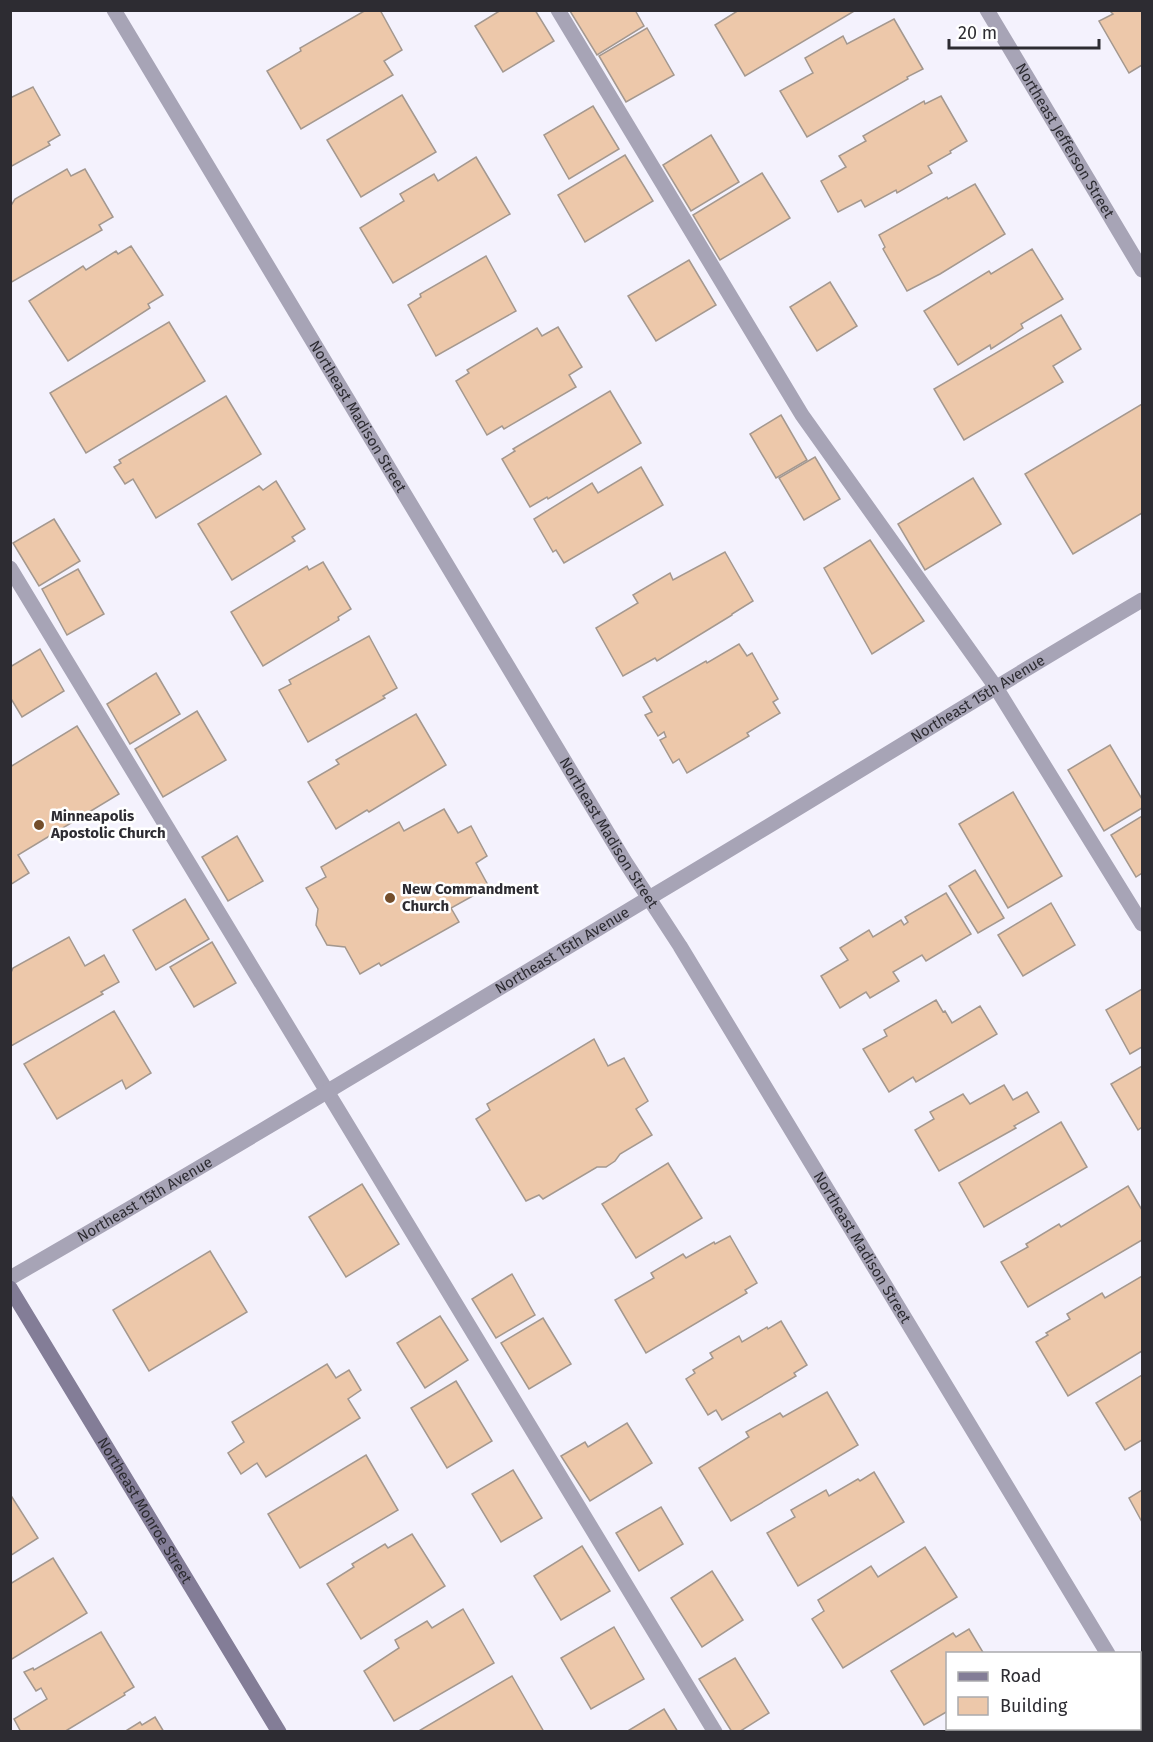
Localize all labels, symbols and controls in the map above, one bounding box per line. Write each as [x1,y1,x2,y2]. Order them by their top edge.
scale bar [949,12,1099,50]
text: 20 m [958,22,997,44]
street label: Northeast Jefferson Street [1012,60,1118,222]
street label: Northeast Madison Street [305,337,411,496]
street label: Northeast 15th Avenue [908,651,1048,746]
street label: Northeast Madison Street [555,754,662,912]
place label: Minneapolis Apostolic Church [50,807,166,842]
marker: Minneapolis Apostolic Church [32,818,46,832]
place label: New Commandment Church [402,880,539,915]
marker: New Commandment Church [383,891,397,905]
street label: Northeast 15th Avenue [492,903,632,998]
street label: Northeast 15th Avenue [74,1153,216,1246]
street label: Northeast Madison Street [809,1168,915,1327]
street label: Northeast Monroe Street [94,1434,196,1587]
legend [946,1652,1141,1730]
text: Road [1000,1665,1042,1687]
text: Building [1000,1695,1068,1717]

